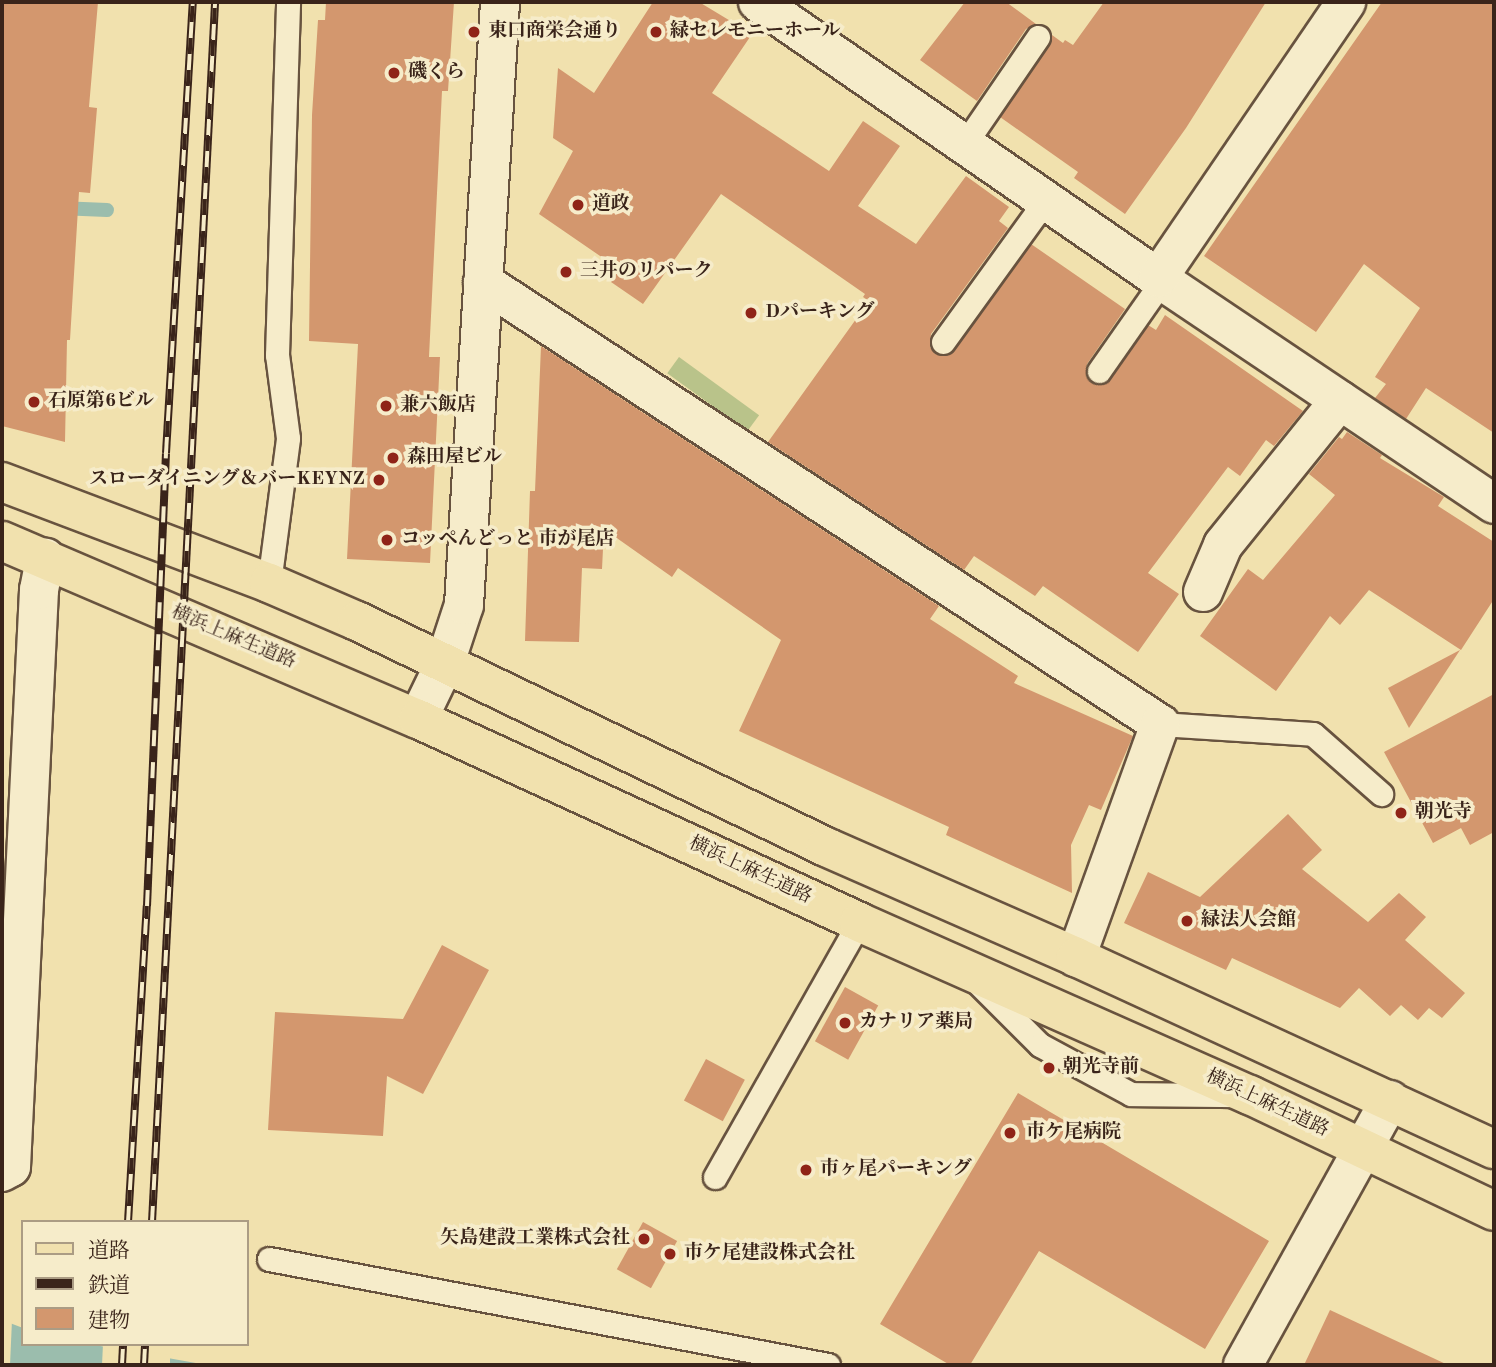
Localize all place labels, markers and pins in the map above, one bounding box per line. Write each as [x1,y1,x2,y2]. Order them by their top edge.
place label: 東口商栄会通り [488,21,621,43]
place label: 緑セレモニーホール [670,21,841,43]
marker: 東口商栄会通り [466,24,482,40]
marker: 緑セレモニーホール [648,24,664,40]
place label: 磯くら [408,62,465,84]
marker: 磯くら [386,65,402,81]
place label: 道政 [592,194,630,216]
marker: 道政 [570,197,586,213]
place label: 三井のリパーク [580,261,713,283]
marker: 三井のリパーク [558,264,574,280]
place label: Dパーキング [765,302,875,324]
marker: Dパーキング [743,305,759,321]
place label: 石原第6ビル [48,391,154,413]
marker: 石原第6ビル [26,394,42,410]
place label: 兼六飯店 [400,395,476,417]
marker: 兼六飯店 [378,398,394,414]
place label: 森田屋ビル [407,447,502,469]
marker: 森田屋ビル [385,450,401,466]
place label: スローダイニング＆バーKEYNZ [87,469,365,491]
marker: スローダイニング＆バーKEYNZ [371,472,387,488]
place label: コッペんどっと 市が尾店 [401,529,615,551]
marker: コッペんどっと 市が尾店 [379,532,395,548]
place label: 朝光寺 [1415,802,1472,824]
marker: 朝光寺 [1393,805,1409,821]
place label: 緑法人会館 [1201,910,1296,932]
marker: 緑法人会館 [1179,913,1195,929]
place label: カナリア薬局 [859,1012,973,1034]
marker: カナリア薬局 [837,1015,853,1031]
place label: 朝光寺前 [1063,1057,1139,1079]
marker: 朝光寺前 [1041,1060,1057,1076]
place label: 市ケ尾病院 [1026,1122,1121,1144]
marker: 市ケ尾病院 [1000,1123,1020,1143]
place label: 市ヶ尾パーキング [820,1159,972,1181]
marker: 市ヶ尾パーキング [798,1162,814,1178]
place label: 矢島建設工業株式会社 [440,1228,630,1250]
marker: 矢島建設工業株式会社 [636,1231,652,1247]
place label: 市ケ尾建設株式会社 [684,1243,855,1265]
marker: 市ケ尾建設株式会社 [662,1246,678,1262]

